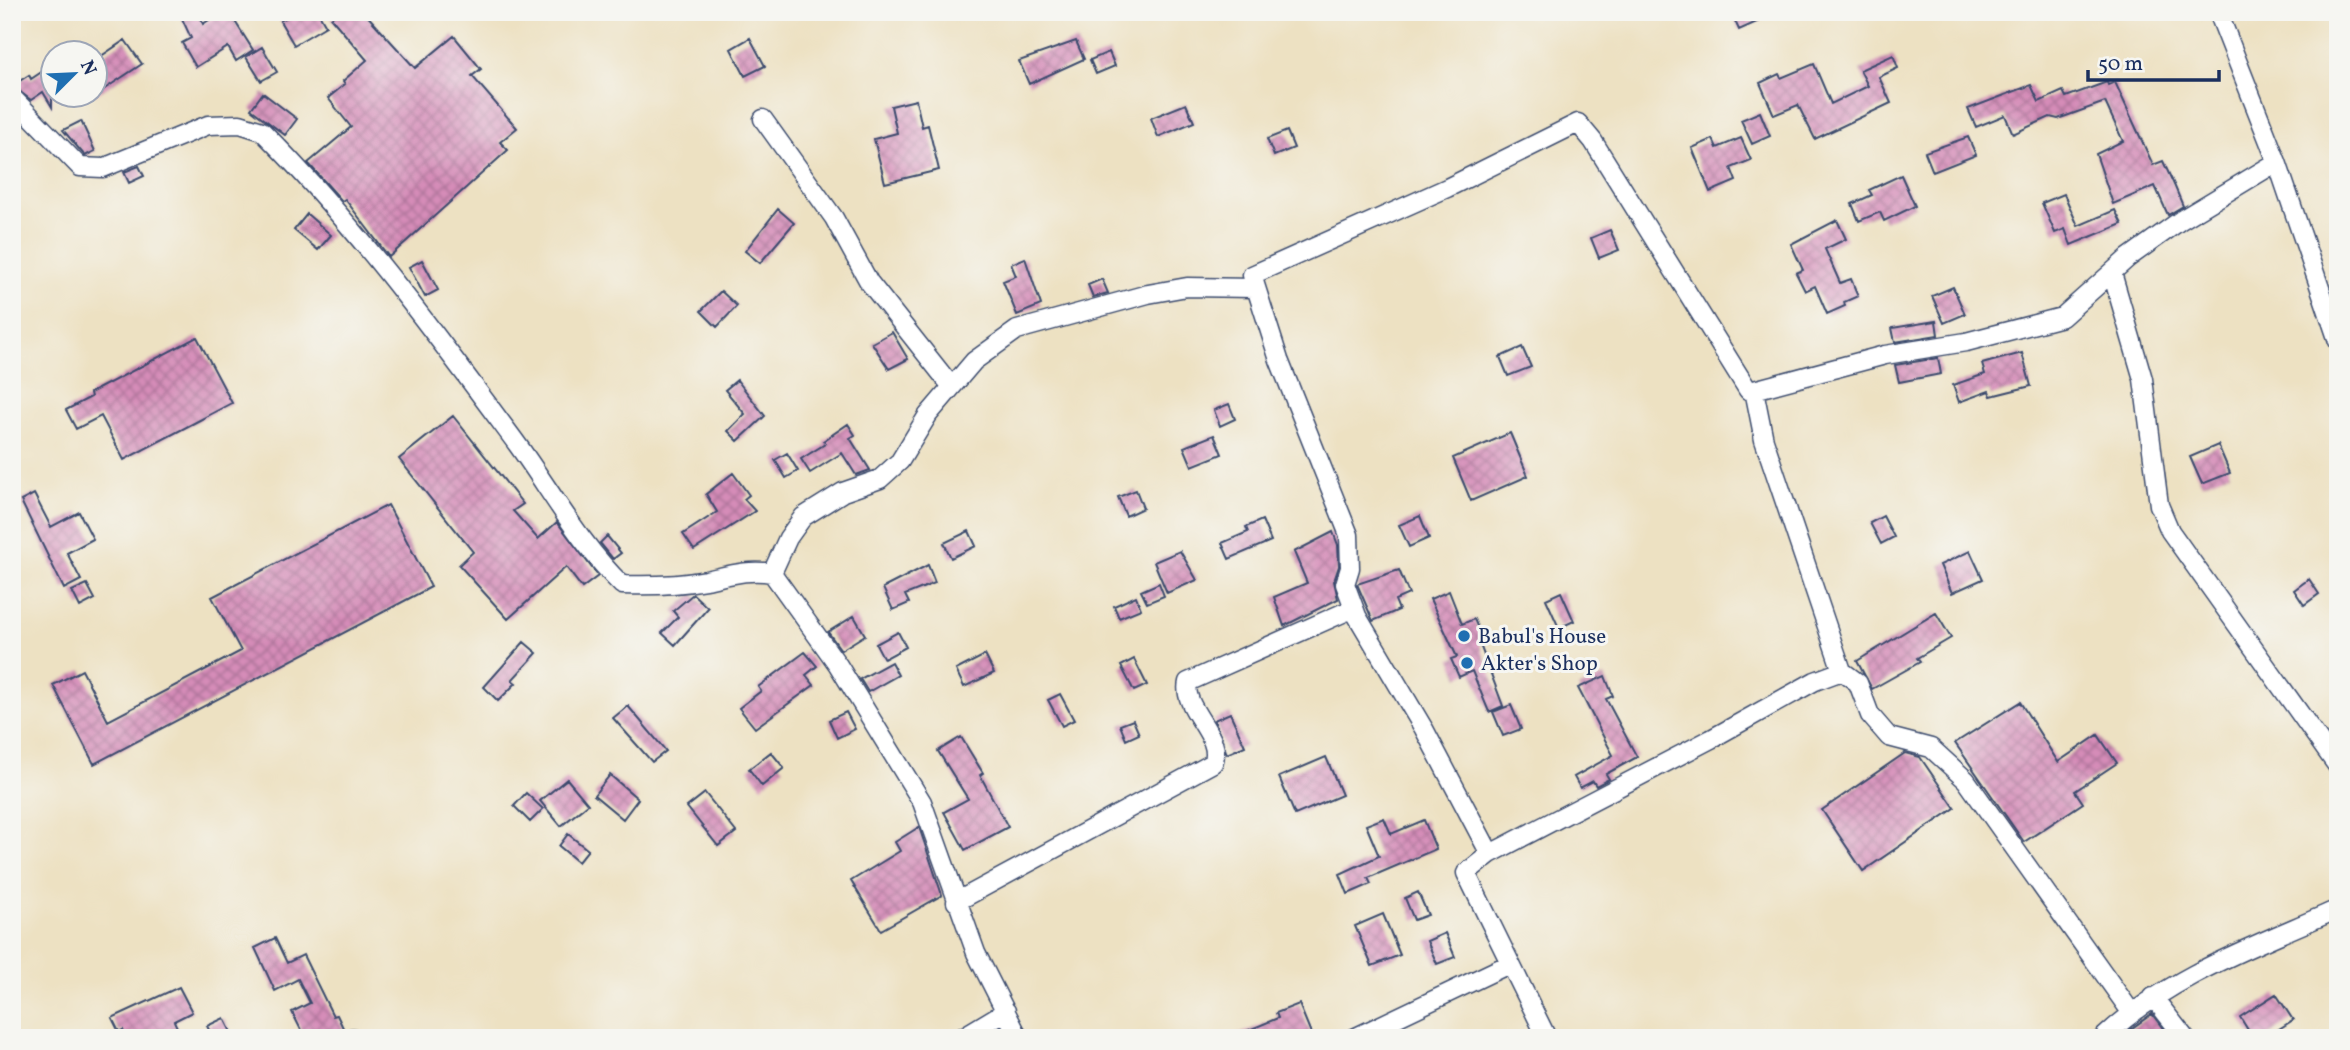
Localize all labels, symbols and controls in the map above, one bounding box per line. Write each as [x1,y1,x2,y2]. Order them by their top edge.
north arrow [38,38,108,108]
scale bar [2088,38,2219,82]
text: 50 m [2098,50,2143,79]
text: N [73,56,102,80]
place label: Babul's House [1478,623,1606,652]
marker: Babul's House [1456,628,1472,644]
place label: Akter's Shop [1481,650,1598,679]
marker: Akter's Shop [1459,655,1475,671]

